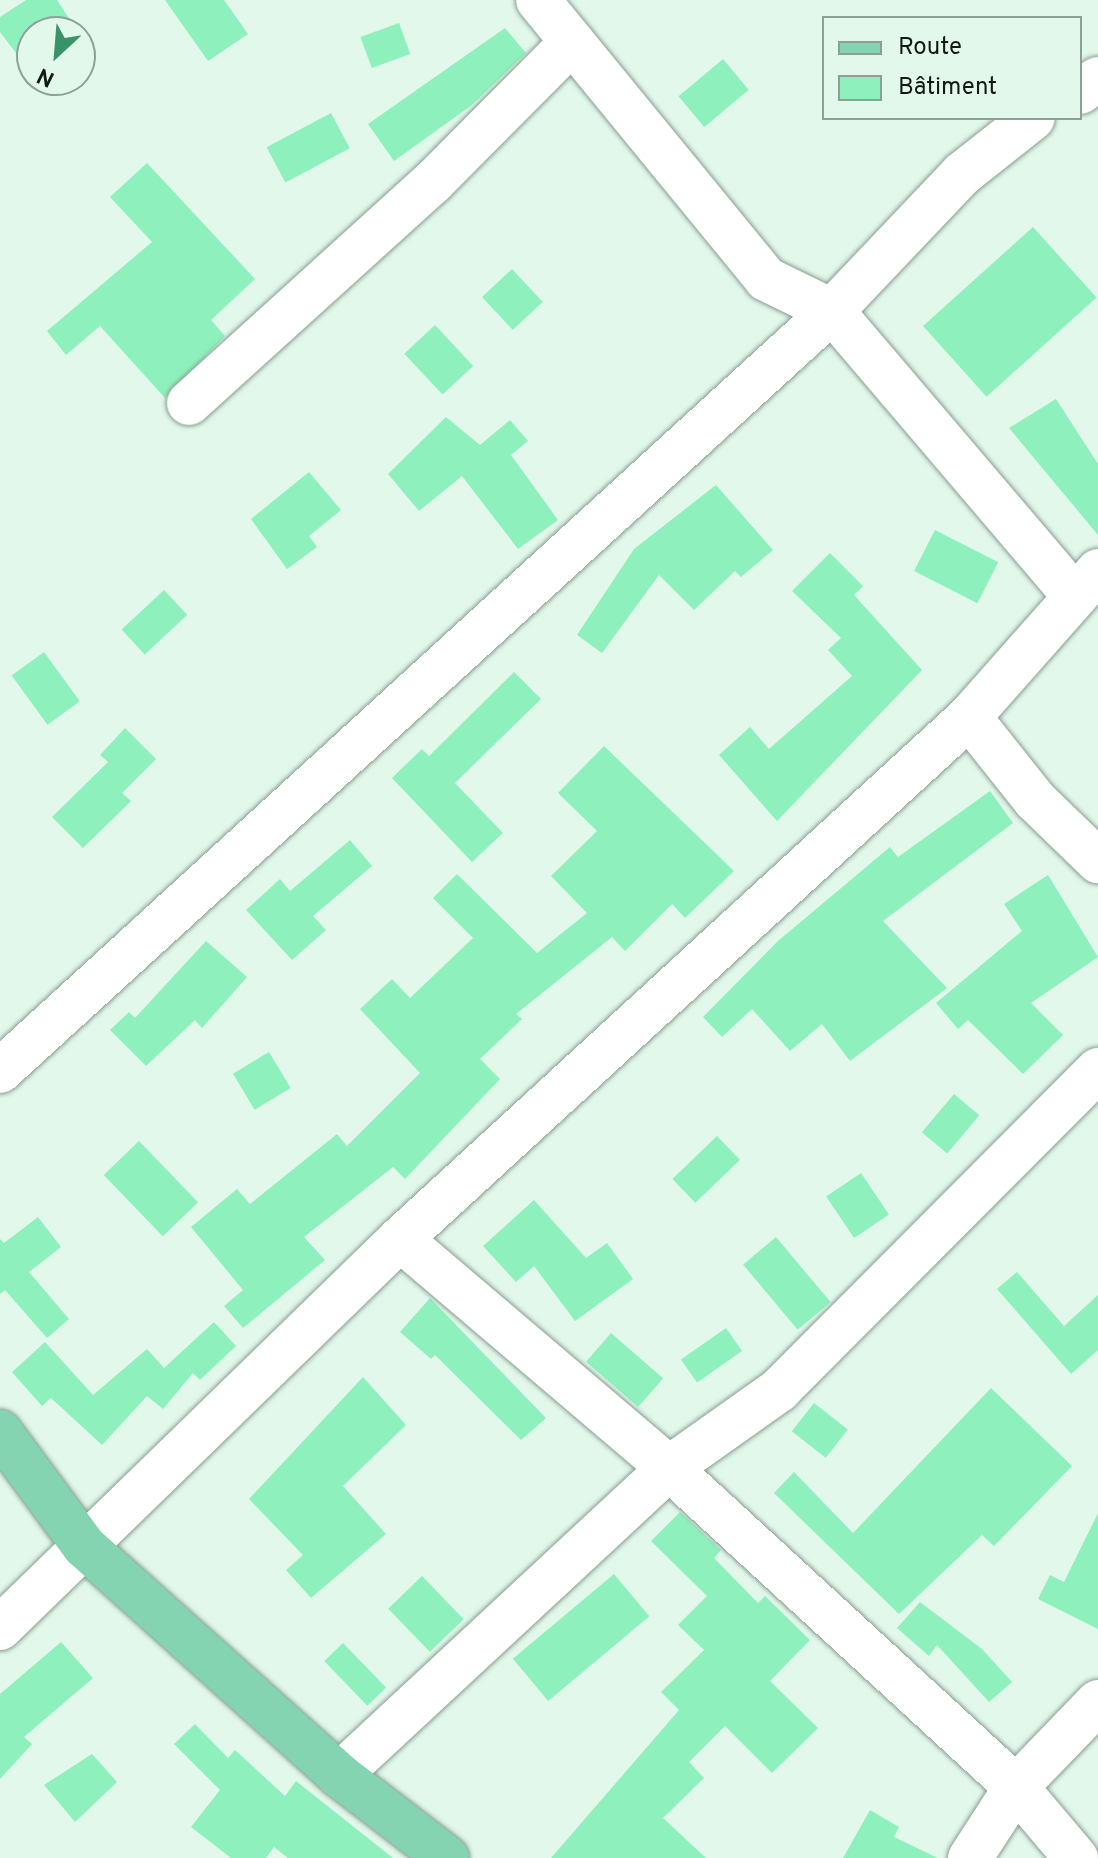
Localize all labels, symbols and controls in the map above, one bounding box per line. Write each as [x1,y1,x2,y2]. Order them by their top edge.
north arrow [16,16,96,96]
legend [822,16,1082,120]
text: Route [898,33,962,63]
text: N [33,61,59,92]
text: Bâtiment [898,73,997,103]

